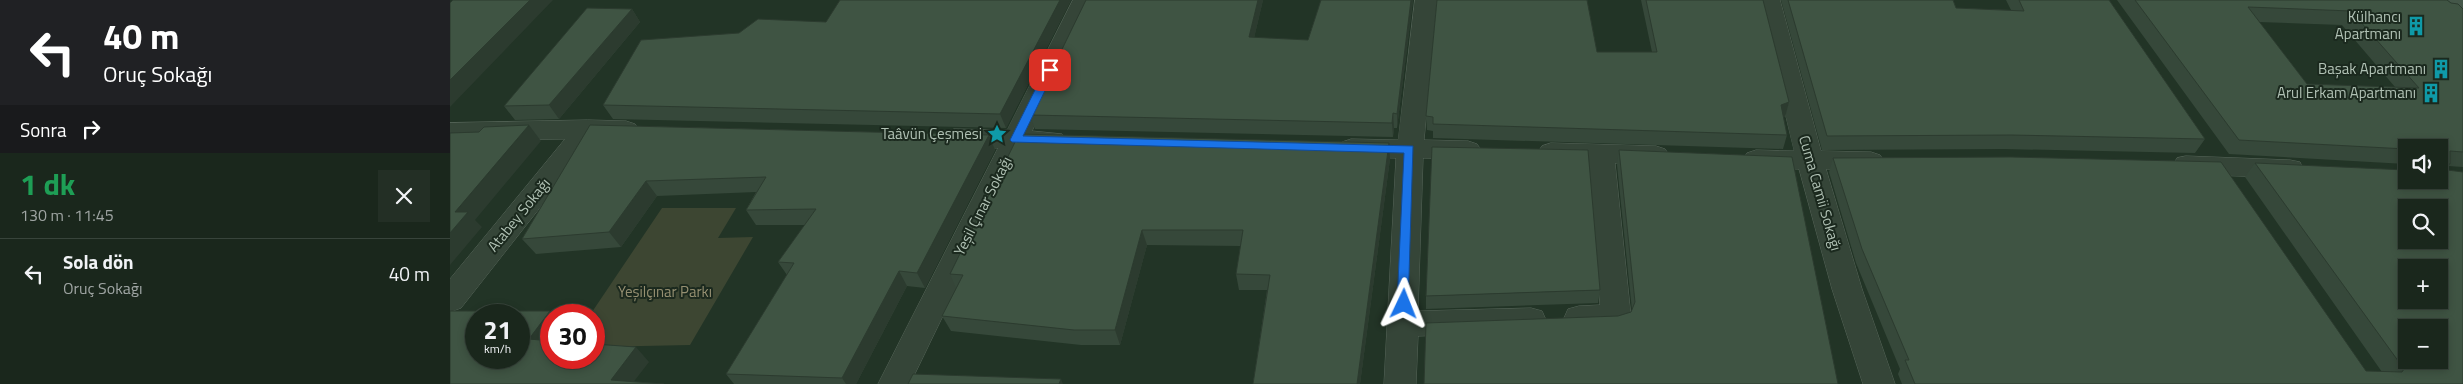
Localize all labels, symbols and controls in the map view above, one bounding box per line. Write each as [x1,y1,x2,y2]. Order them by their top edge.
place label: Külhancı Apartmanı [2335,5,2401,45]
text: 40 m [103,9,179,63]
building icon: Külhancı Apartmanı [2405,15,2427,37]
icon: left [20,20,85,85]
pin [1029,49,1071,91]
icon: arrive [1036,56,1064,84]
text: Oruç Sokağı [103,57,212,91]
place label: Başak Apartmanı [2318,57,2426,80]
building icon: Başak Apartmanı [2430,58,2452,80]
place label: Arul Erkam Apartmanı [2277,81,2416,104]
building icon: Arul Erkam Apartmanı [2420,82,2442,104]
text: Sonra [20,115,67,144]
icon: right [77,115,105,143]
place label: Taâvün Çeşmesi [881,122,982,145]
place icon: Taâvün Çeşmesi [986,123,1008,145]
street label: Cuma Camii Sokağı [1793,132,1848,253]
map controls [2398,139,2448,369]
button: sound [2398,139,2448,189]
street label: Yeşil Çınar Sokağı [948,152,1018,259]
text: 1 dk [20,161,75,207]
button: close [378,170,430,222]
street label: Atabey Sokağı [482,173,556,257]
button: search [2398,199,2448,249]
text: 130 m · 11:45 [20,203,114,227]
text: Sola dön [63,247,134,276]
text: 40 m [389,259,430,288]
button: + [2398,259,2448,309]
icon: left [20,260,48,288]
text: Oruç Sokağı [63,276,143,300]
position arrow [1377,277,1429,329]
park label: Yeşilçınar Parkı [618,280,712,303]
speed limit sign: 30 [540,304,605,369]
text: 21 [483,311,512,349]
button: − [2398,319,2448,369]
text: km/h [484,339,511,358]

